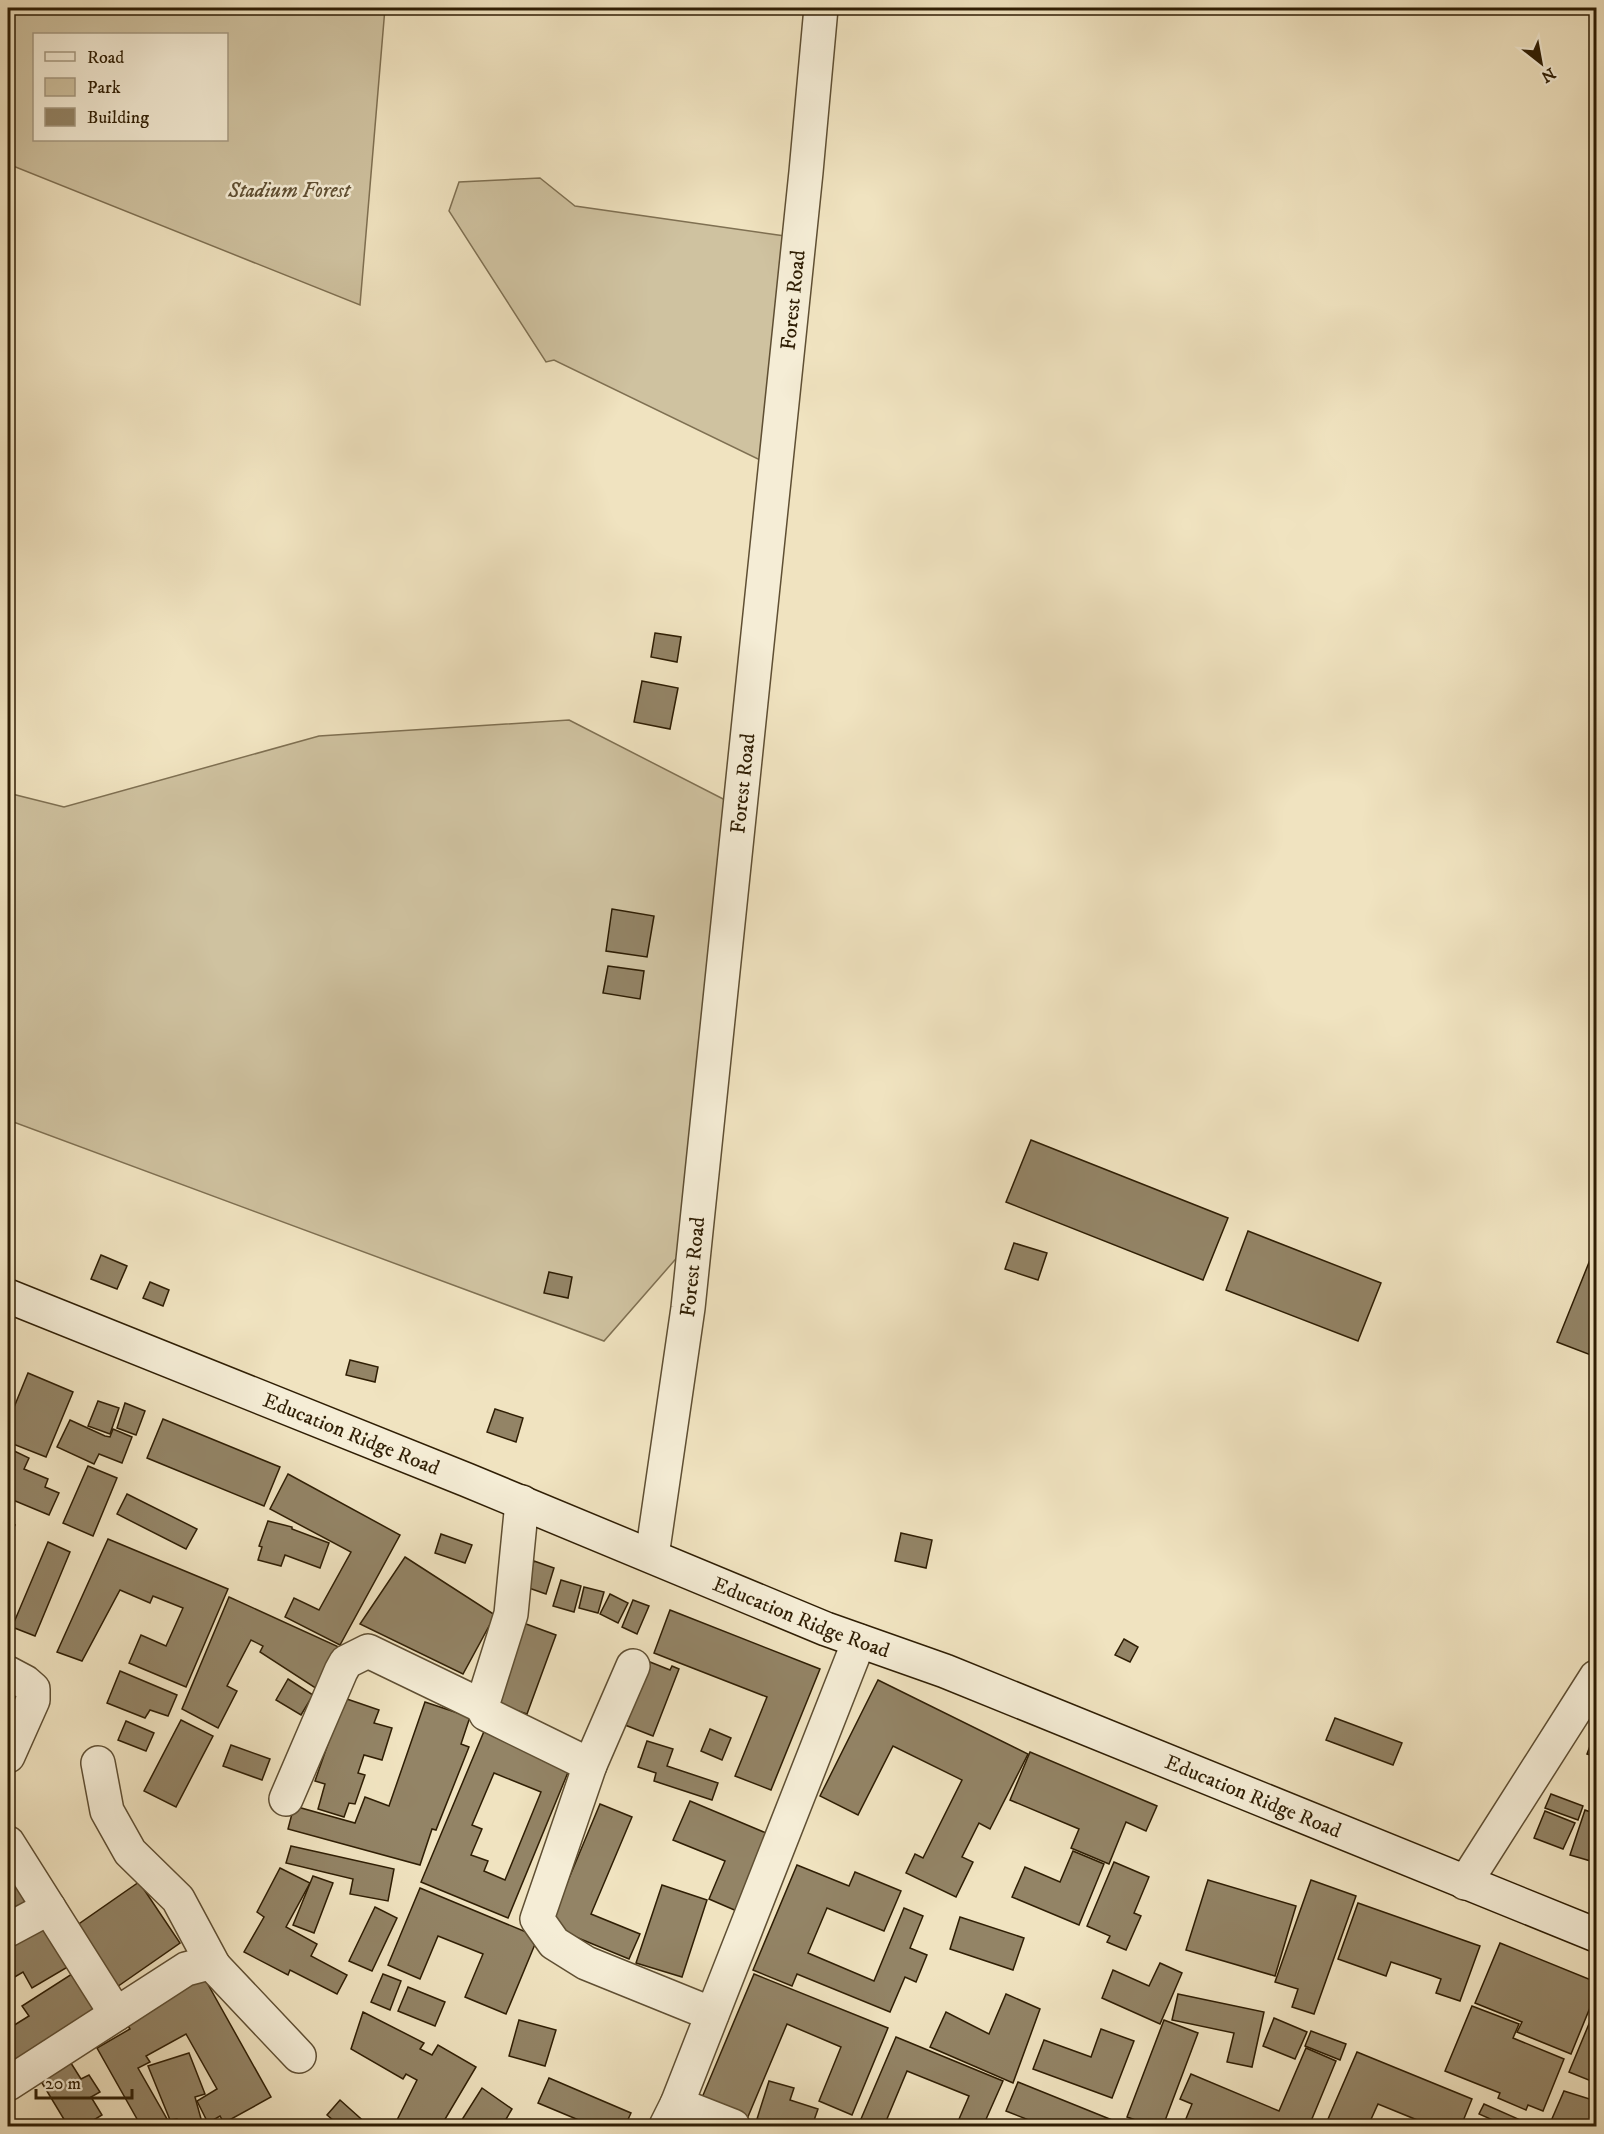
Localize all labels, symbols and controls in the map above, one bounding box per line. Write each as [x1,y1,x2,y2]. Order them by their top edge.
legend [33,33,228,141]
north arrow [1511,33,1571,93]
text: Road [87,47,124,69]
text: N [1537,63,1559,87]
text: Park [87,77,121,99]
text: Building [87,107,149,129]
park label: Stadium Forest [227,178,352,204]
street label: Forest Road [776,248,812,352]
street label: Forest Road [725,732,762,835]
street label: Forest Road [675,1215,711,1319]
street label: Education Ridge Road [259,1388,444,1482]
street label: Education Ridge Road [709,1571,894,1665]
street label: Education Ridge Road [1161,1750,1345,1845]
scale bar [36,2062,132,2100]
text: 20 m [45,2073,81,2095]

